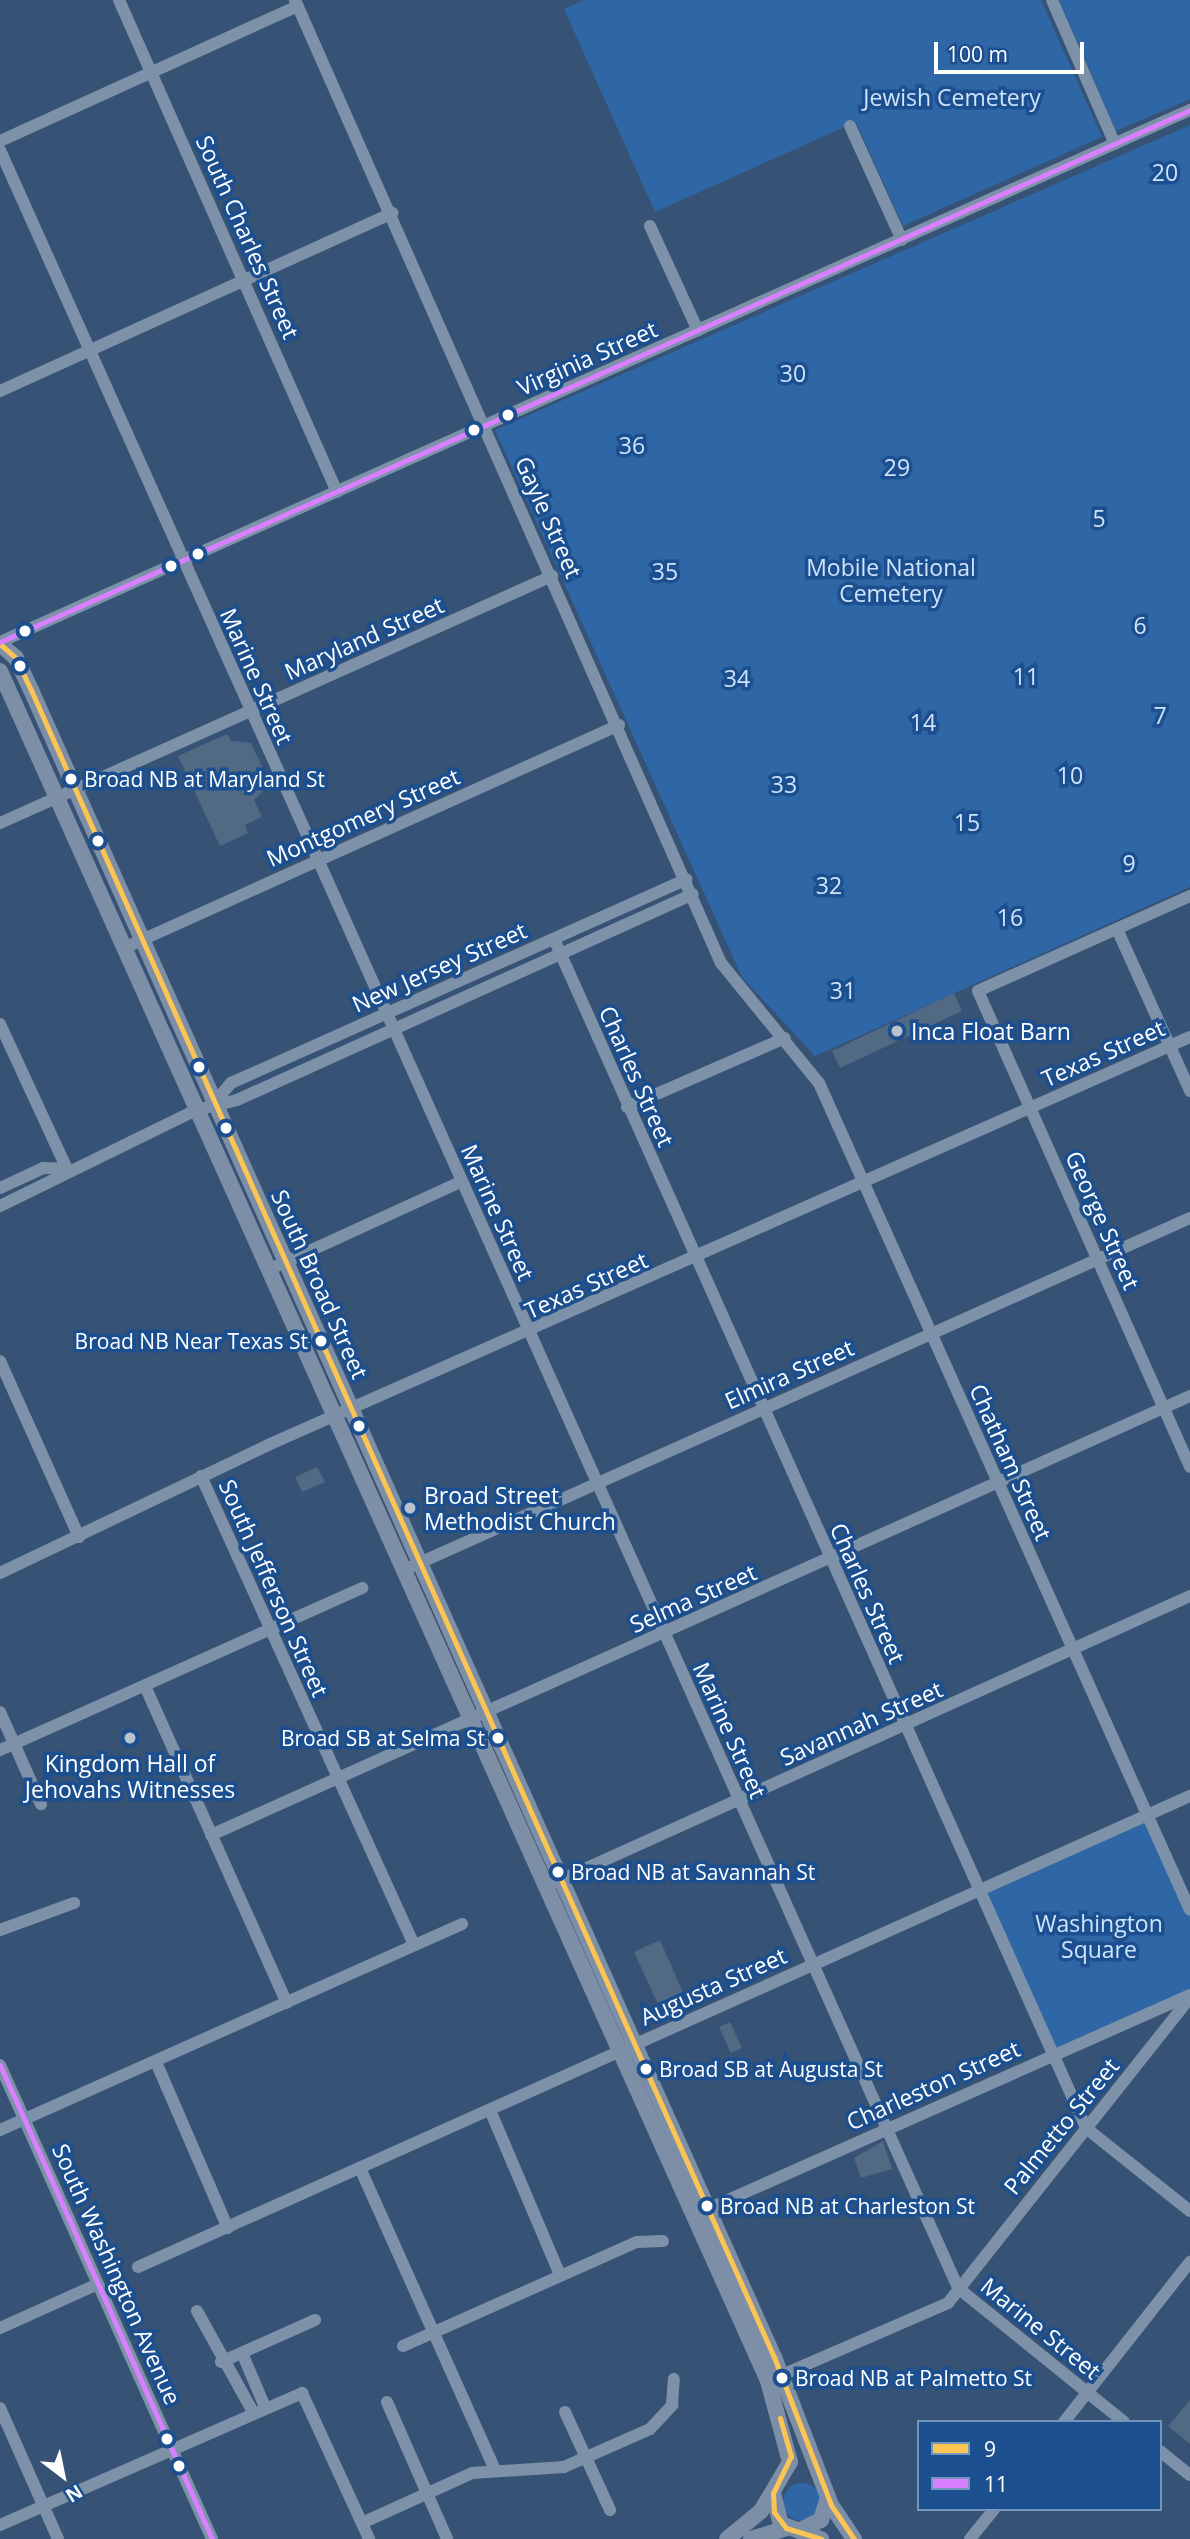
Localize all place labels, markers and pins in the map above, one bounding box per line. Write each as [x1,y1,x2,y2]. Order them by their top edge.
unlabelled marker [501,408,515,422]
unlabelled marker [467,423,481,437]
unlabelled marker [191,547,205,561]
unlabelled marker [164,559,178,573]
unlabelled marker [18,624,32,638]
unlabelled marker [13,659,27,673]
place label: Broad NB at Maryland St [84,766,325,792]
marker: Broad NB at Maryland St [64,772,78,786]
unlabelled marker [91,834,105,848]
place label: Inca Float Barn [911,1017,1071,1045]
marker: Inca Float Barn [889,1023,905,1039]
unlabelled marker [192,1060,206,1074]
unlabelled marker [219,1121,233,1135]
place label: Broad NB Near Texas St [75,1328,308,1354]
marker: Broad NB Near Texas St [314,1334,328,1348]
unlabelled marker [352,1419,366,1433]
place label: Broad Street Methodist Church [424,1481,616,1535]
marker: Broad Street Methodist Church [402,1500,418,1516]
place label: Broad SB at Selma St [281,1725,485,1751]
marker: Kingdom Hall of Jehovahs Witnesses [122,1730,138,1746]
marker: Broad SB at Selma St [491,1731,505,1745]
place label: Kingdom Hall of Jehovahs Witnesses [25,1749,235,1803]
place label: Broad NB at Savannah St [571,1859,815,1885]
marker: Broad NB at Savannah St [551,1865,565,1879]
place label: Broad SB at Augusta St [659,2056,883,2082]
marker: Broad SB at Augusta St [639,2062,653,2076]
place label: Broad NB at Charleston St [720,2193,975,2219]
marker: Broad NB at Charleston St [700,2199,714,2213]
place label: Broad NB at Palmetto St [795,2365,1032,2391]
marker: Broad NB at Palmetto St [775,2371,789,2385]
unlabelled marker [160,2432,174,2446]
unlabelled marker [172,2459,186,2473]

